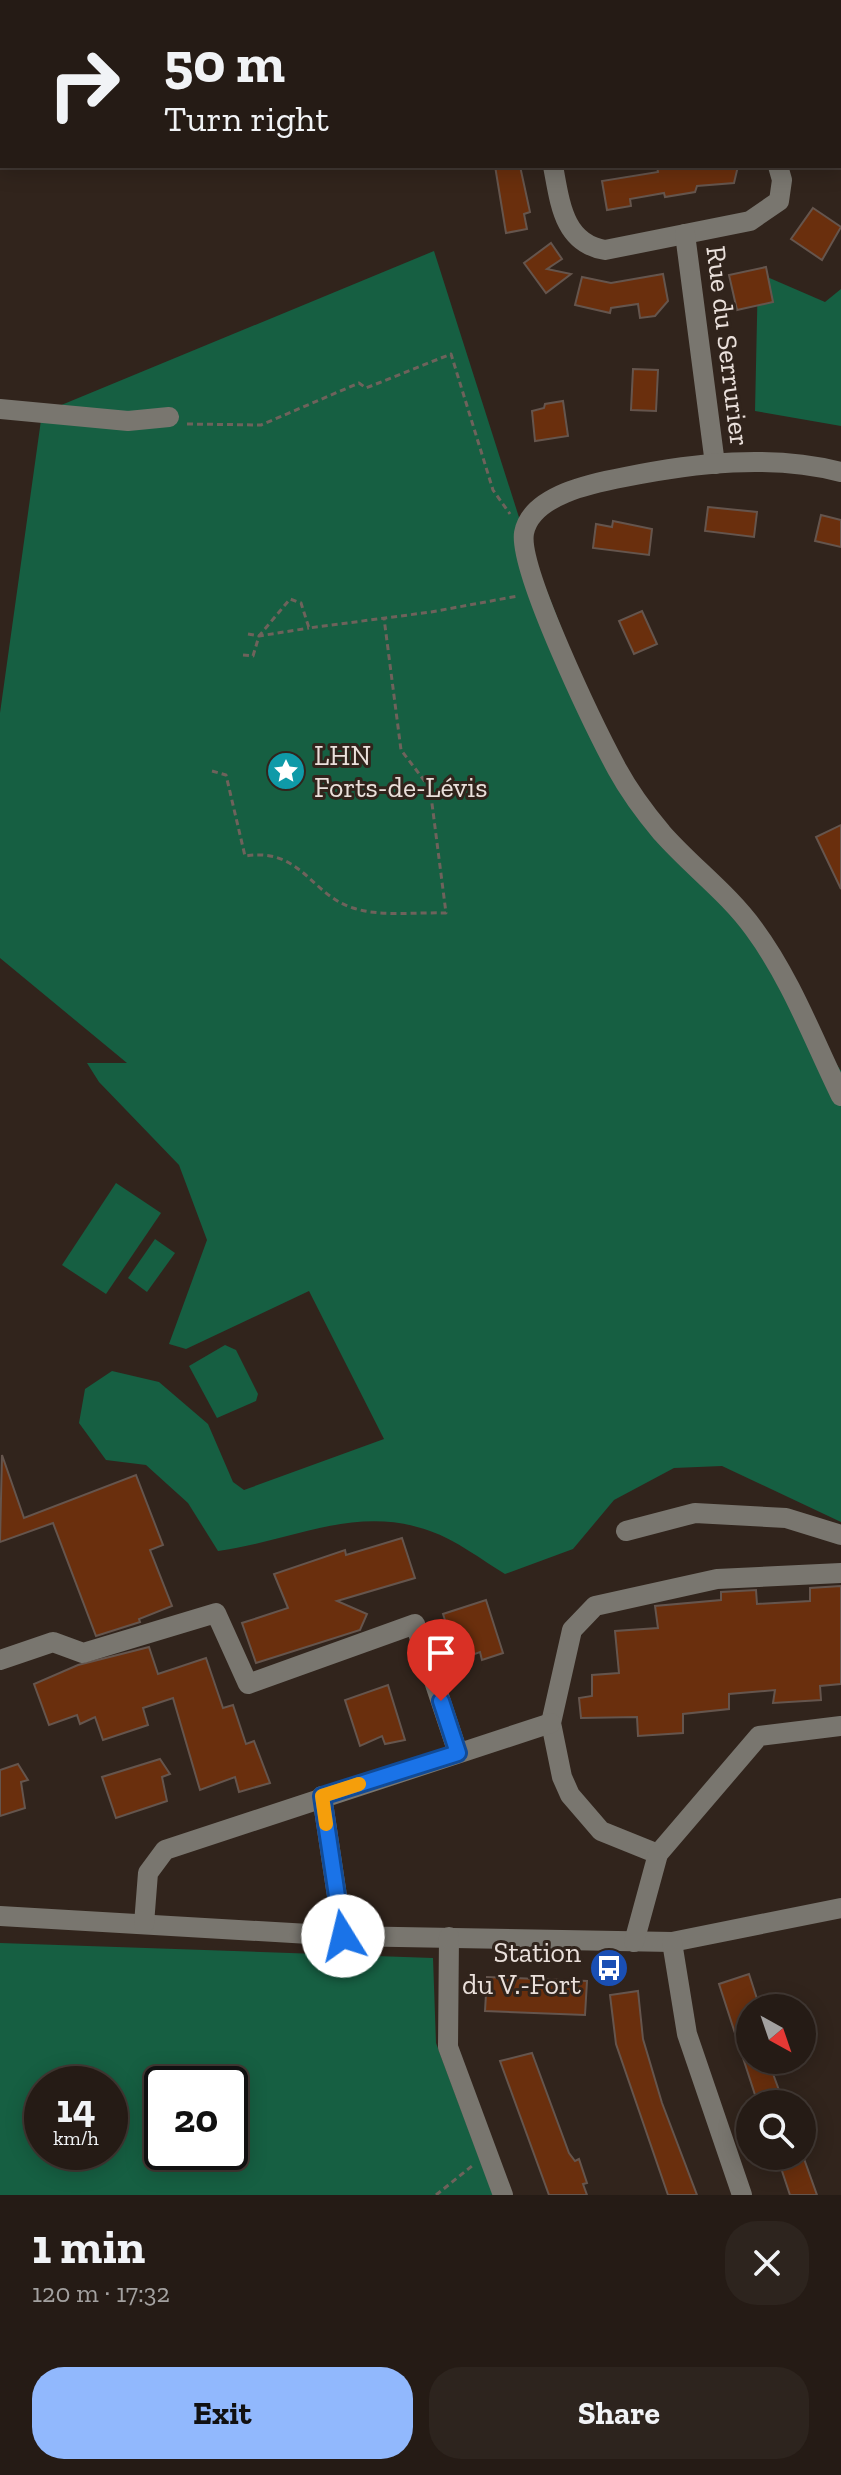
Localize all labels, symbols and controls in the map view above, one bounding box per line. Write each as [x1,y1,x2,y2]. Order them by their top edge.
text: 50 m [164,29,285,96]
icon: right [32,32,136,136]
text: Turn right [164,97,329,140]
street label: Rue du Serrurier [699,244,757,448]
place label: LHN Forts-de-Lévis [314,739,487,804]
place icon: LHN Forts-de-Lévis [265,750,307,792]
pin [407,1619,475,1701]
icon: arrive [419,1631,463,1675]
position arrow [301,1894,385,1978]
place label: Station du V.-Fort [462,1936,582,2001]
bus stop icon: Station du V.-Fort [588,1947,630,1989]
north arrow [736,1994,816,2074]
map controls [736,1994,816,2170]
speed limit sign: 20 [144,2066,248,2170]
text: 14 [57,2084,95,2132]
button: search [736,2090,816,2170]
text: km/h [53,2126,99,2150]
text: 1 min [32,2218,145,2275]
button: close [725,2221,809,2305]
text: 120 m · 17:32 [32,2277,170,2309]
button: Exit [32,2367,413,2459]
button: Share [429,2367,809,2459]

